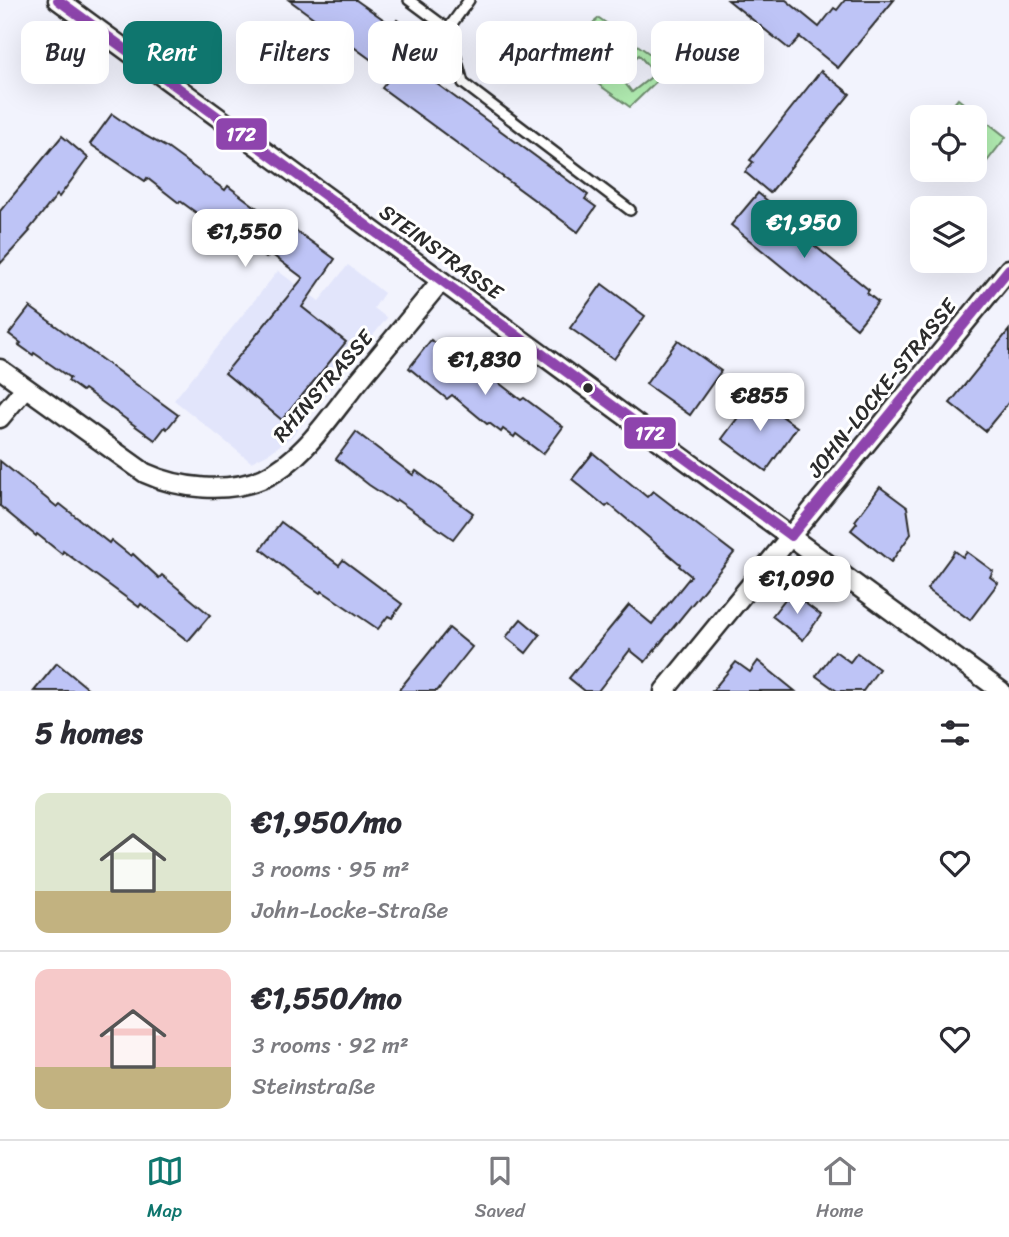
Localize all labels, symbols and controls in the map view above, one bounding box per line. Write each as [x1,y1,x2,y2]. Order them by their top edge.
chip: Buy [21,21,109,84]
chip: Rent [123,21,222,84]
chip: Filters [236,21,354,84]
chip: New [368,21,462,84]
chip: Apartment [476,21,637,84]
chip: House [651,21,764,84]
map controls [910,105,987,273]
button: locate [910,105,987,182]
line badge: 172 [215,117,268,151]
text: 172 [226,118,256,151]
street label: STEINSTRASSE [371,194,512,311]
button: layers [910,196,987,273]
pin: €1,950 [747,201,861,260]
text: €1,950 [767,202,841,243]
pin: €1,550 [188,210,302,269]
text: €1,550 [208,211,282,252]
street label: JOHN-LOCKE-STRASSE [797,289,967,487]
street label: RHINSTRASSE [263,320,384,451]
pin: €1,830 [428,338,542,397]
text: €1,830 [449,339,521,380]
pin: €855 [719,374,801,433]
text: €855 [731,375,789,416]
unlabelled marker [581,381,595,395]
line badge: 172 [623,416,677,450]
text: 172 [635,417,665,450]
pin: €1,090 [740,556,854,616]
text: €1,090 [760,558,834,599]
text: 5 homes [35,706,143,760]
icon: filters [936,714,974,752]
text: €1,950/mo [252,795,402,849]
icon: home [91,821,175,905]
icon: heart [936,844,974,882]
text: 3 rooms · 95 m² [252,849,409,890]
text: John-Locke-Straße [252,890,448,931]
text: €1,550/mo [252,971,402,1025]
icon: home [91,997,175,1081]
icon: heart [936,1020,974,1058]
text: 3 rooms · 92 m² [252,1025,409,1066]
text: Steinstraße [252,1066,375,1107]
tab: Map [146,1152,184,1227]
tab: Saved [475,1152,525,1227]
tab: Home [816,1152,863,1227]

